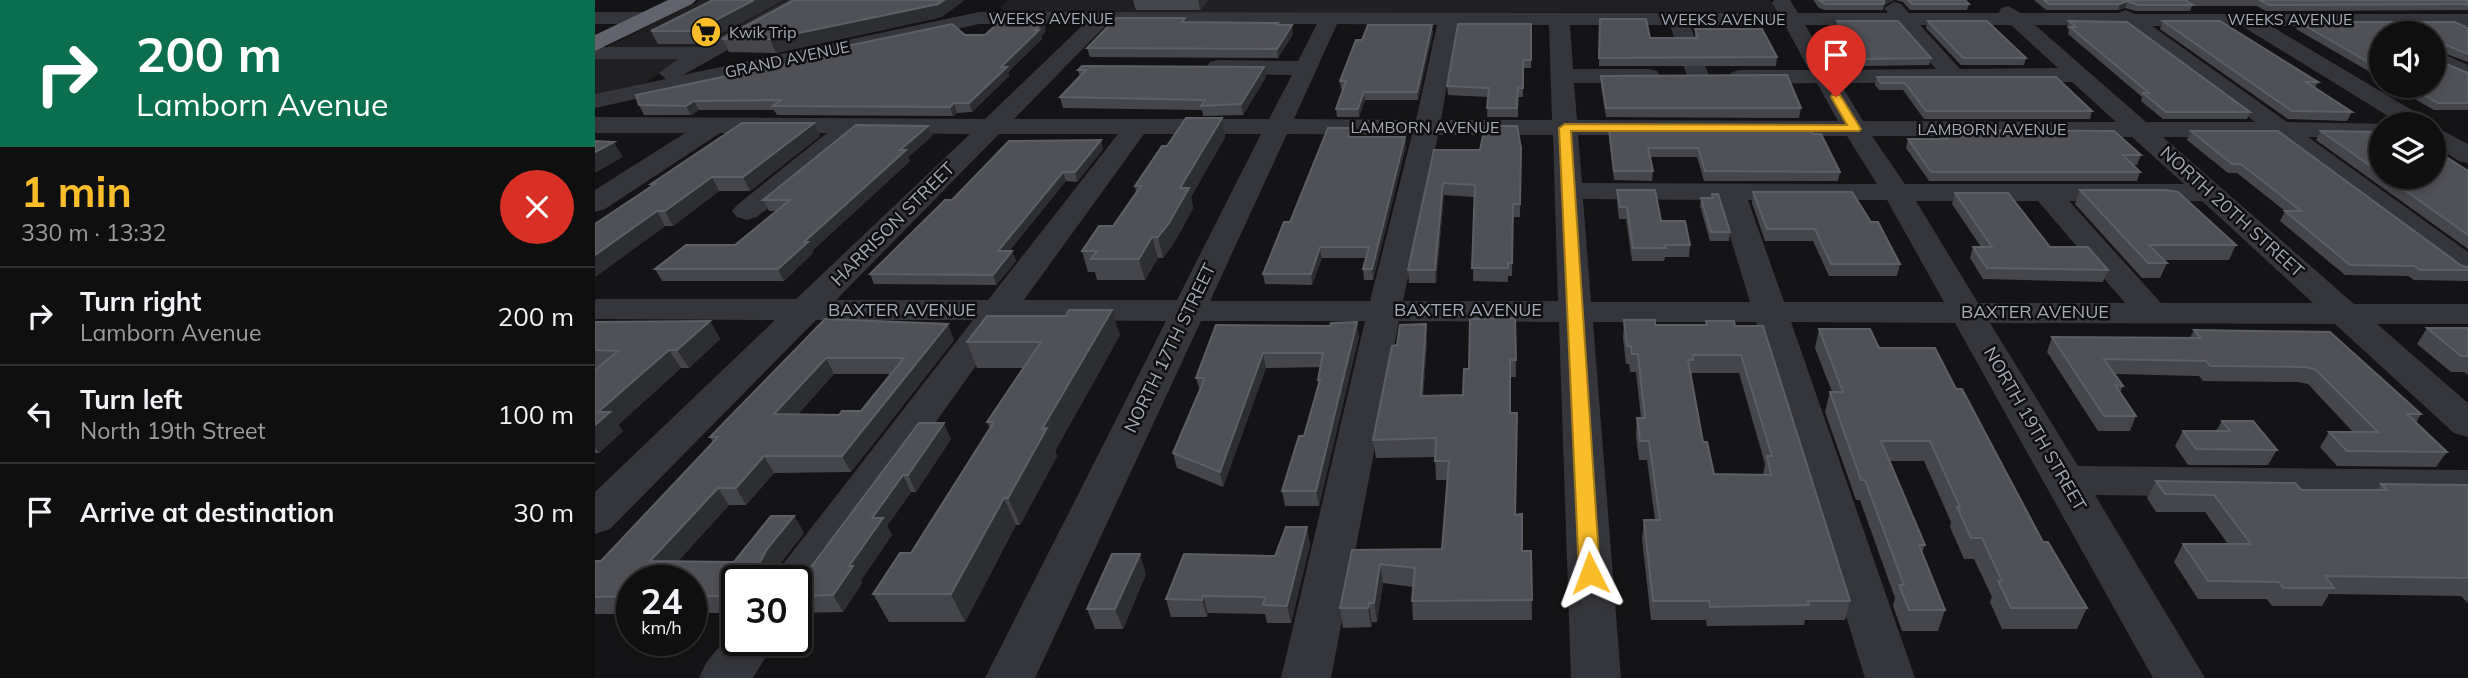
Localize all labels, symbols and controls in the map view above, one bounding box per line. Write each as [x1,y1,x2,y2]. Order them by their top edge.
street label: WEEKS AVENUE [989,8,1113,28]
street label: WEEKS AVENUE [1661,9,1785,29]
street label: WEEKS AVENUE [2228,9,2352,29]
supermarket icon: Kwik Trip [689,15,723,49]
map controls [2369,21,2446,189]
button: sound [2369,21,2446,98]
place label: Kwik Trip [729,22,797,42]
text: 200 m [136,23,282,84]
pin [1806,25,1866,97]
icon: right [21,28,112,119]
street label: GRAND AVENUE [723,36,851,82]
icon: arrive [1817,36,1855,74]
text: Lamborn Avenue [136,84,388,124]
button: layers [2369,112,2446,189]
street label: LAMBORN AVENUE [1351,117,1499,137]
street label: LAMBORN AVENUE [1918,119,2066,139]
street label: NORTH 20TH STREET [2156,141,2309,282]
street label: HARRISON STREET [826,157,960,290]
text: 1 min [21,165,132,218]
button: close [500,170,574,244]
text: 330 m · 13:32 [21,218,166,247]
street label: NORTH 17TH STREET [1118,259,1221,436]
text: Turn right [80,285,201,318]
icon: right [21,297,59,335]
street label: BAXTER AVENUE [828,298,976,321]
street label: BAXTER AVENUE [1394,298,1542,321]
text: 200 m [498,300,574,333]
street label: BAXTER AVENUE [1961,300,2109,323]
text: Lamborn Avenue [80,318,261,347]
street label: NORTH 19TH STREET [1979,343,2092,515]
text: Turn left [80,383,182,416]
icon: left [21,395,59,433]
text: 100 m [498,398,574,431]
text: North 19th Street [80,416,266,445]
icon: arrive [21,493,59,531]
text: Arrive at destination [80,496,335,529]
text: 30 m [513,496,574,529]
position arrow [1553,536,1627,610]
speed limit sign: 30 [721,565,812,656]
text: 24 [640,579,683,623]
text: km/h [641,616,682,639]

